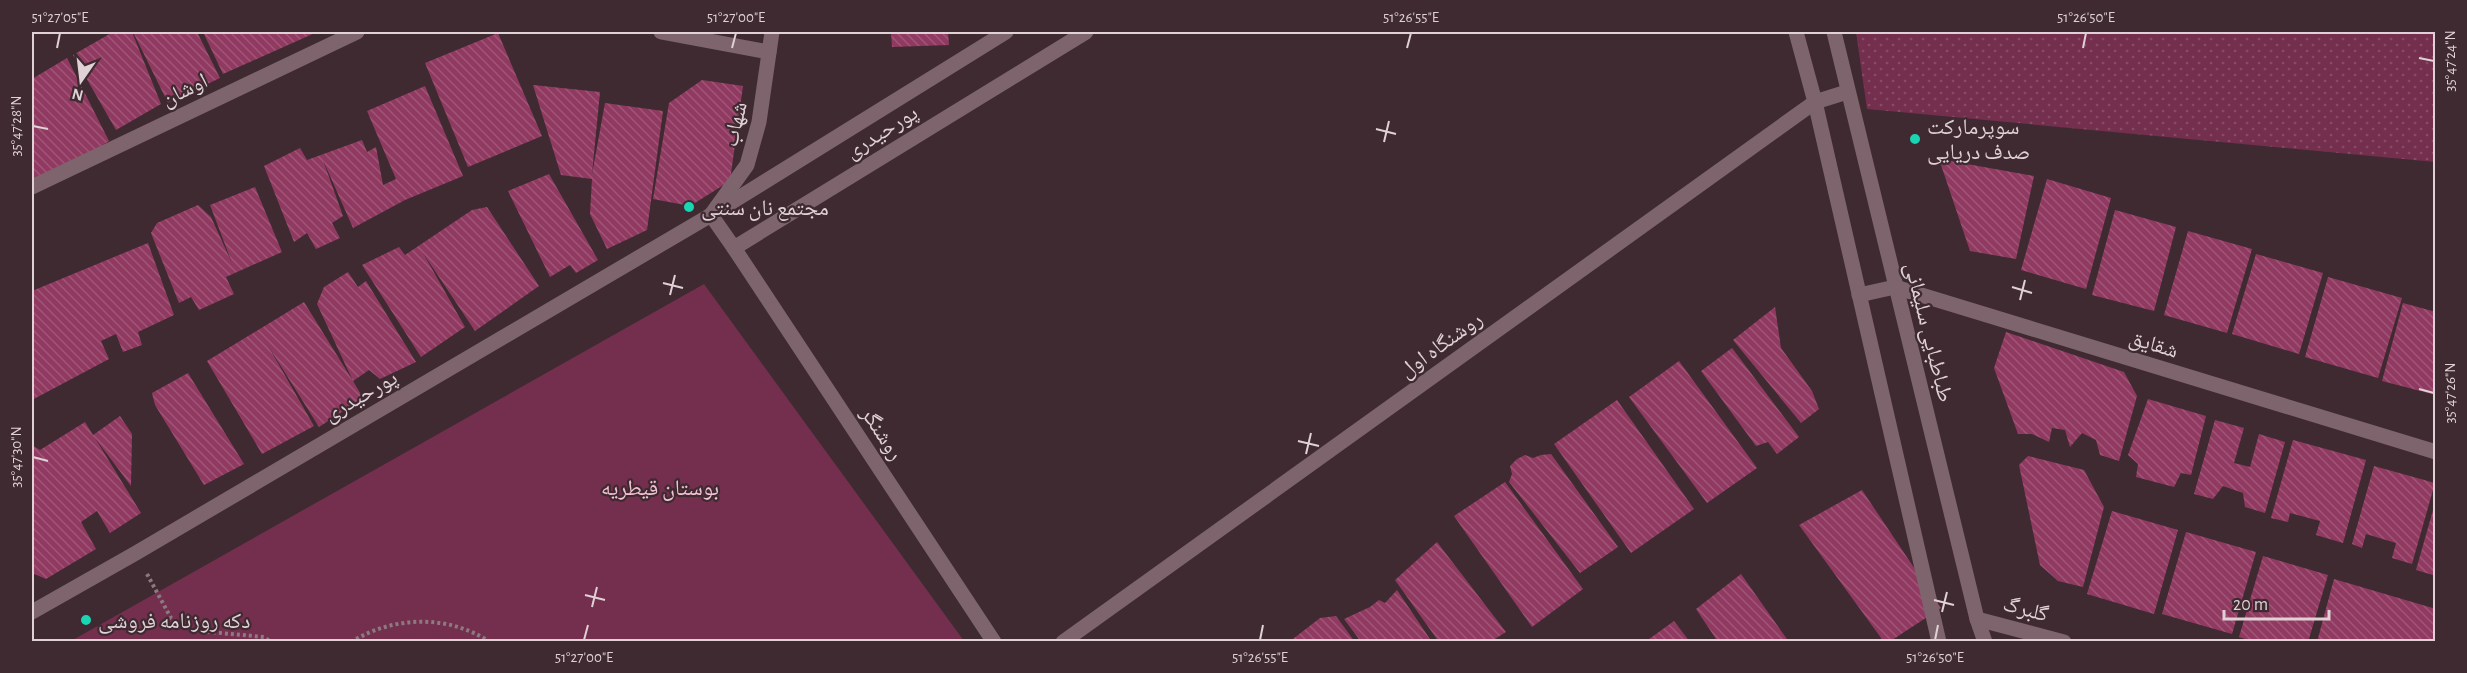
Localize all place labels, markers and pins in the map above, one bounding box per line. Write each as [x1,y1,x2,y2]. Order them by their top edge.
place label: سوپرمارکت صدف دریایی [1927,116,2030,165]
marker: سوپرمارکت صدف دریایی [1908,132,1922,146]
place label: مجتمع نان سنتی [701,197,829,221]
marker: مجتمع نان سنتی [682,200,696,214]
place label: دکه روزنامه فروشی [98,610,250,634]
marker: دکه روزنامه فروشی [79,613,93,627]

